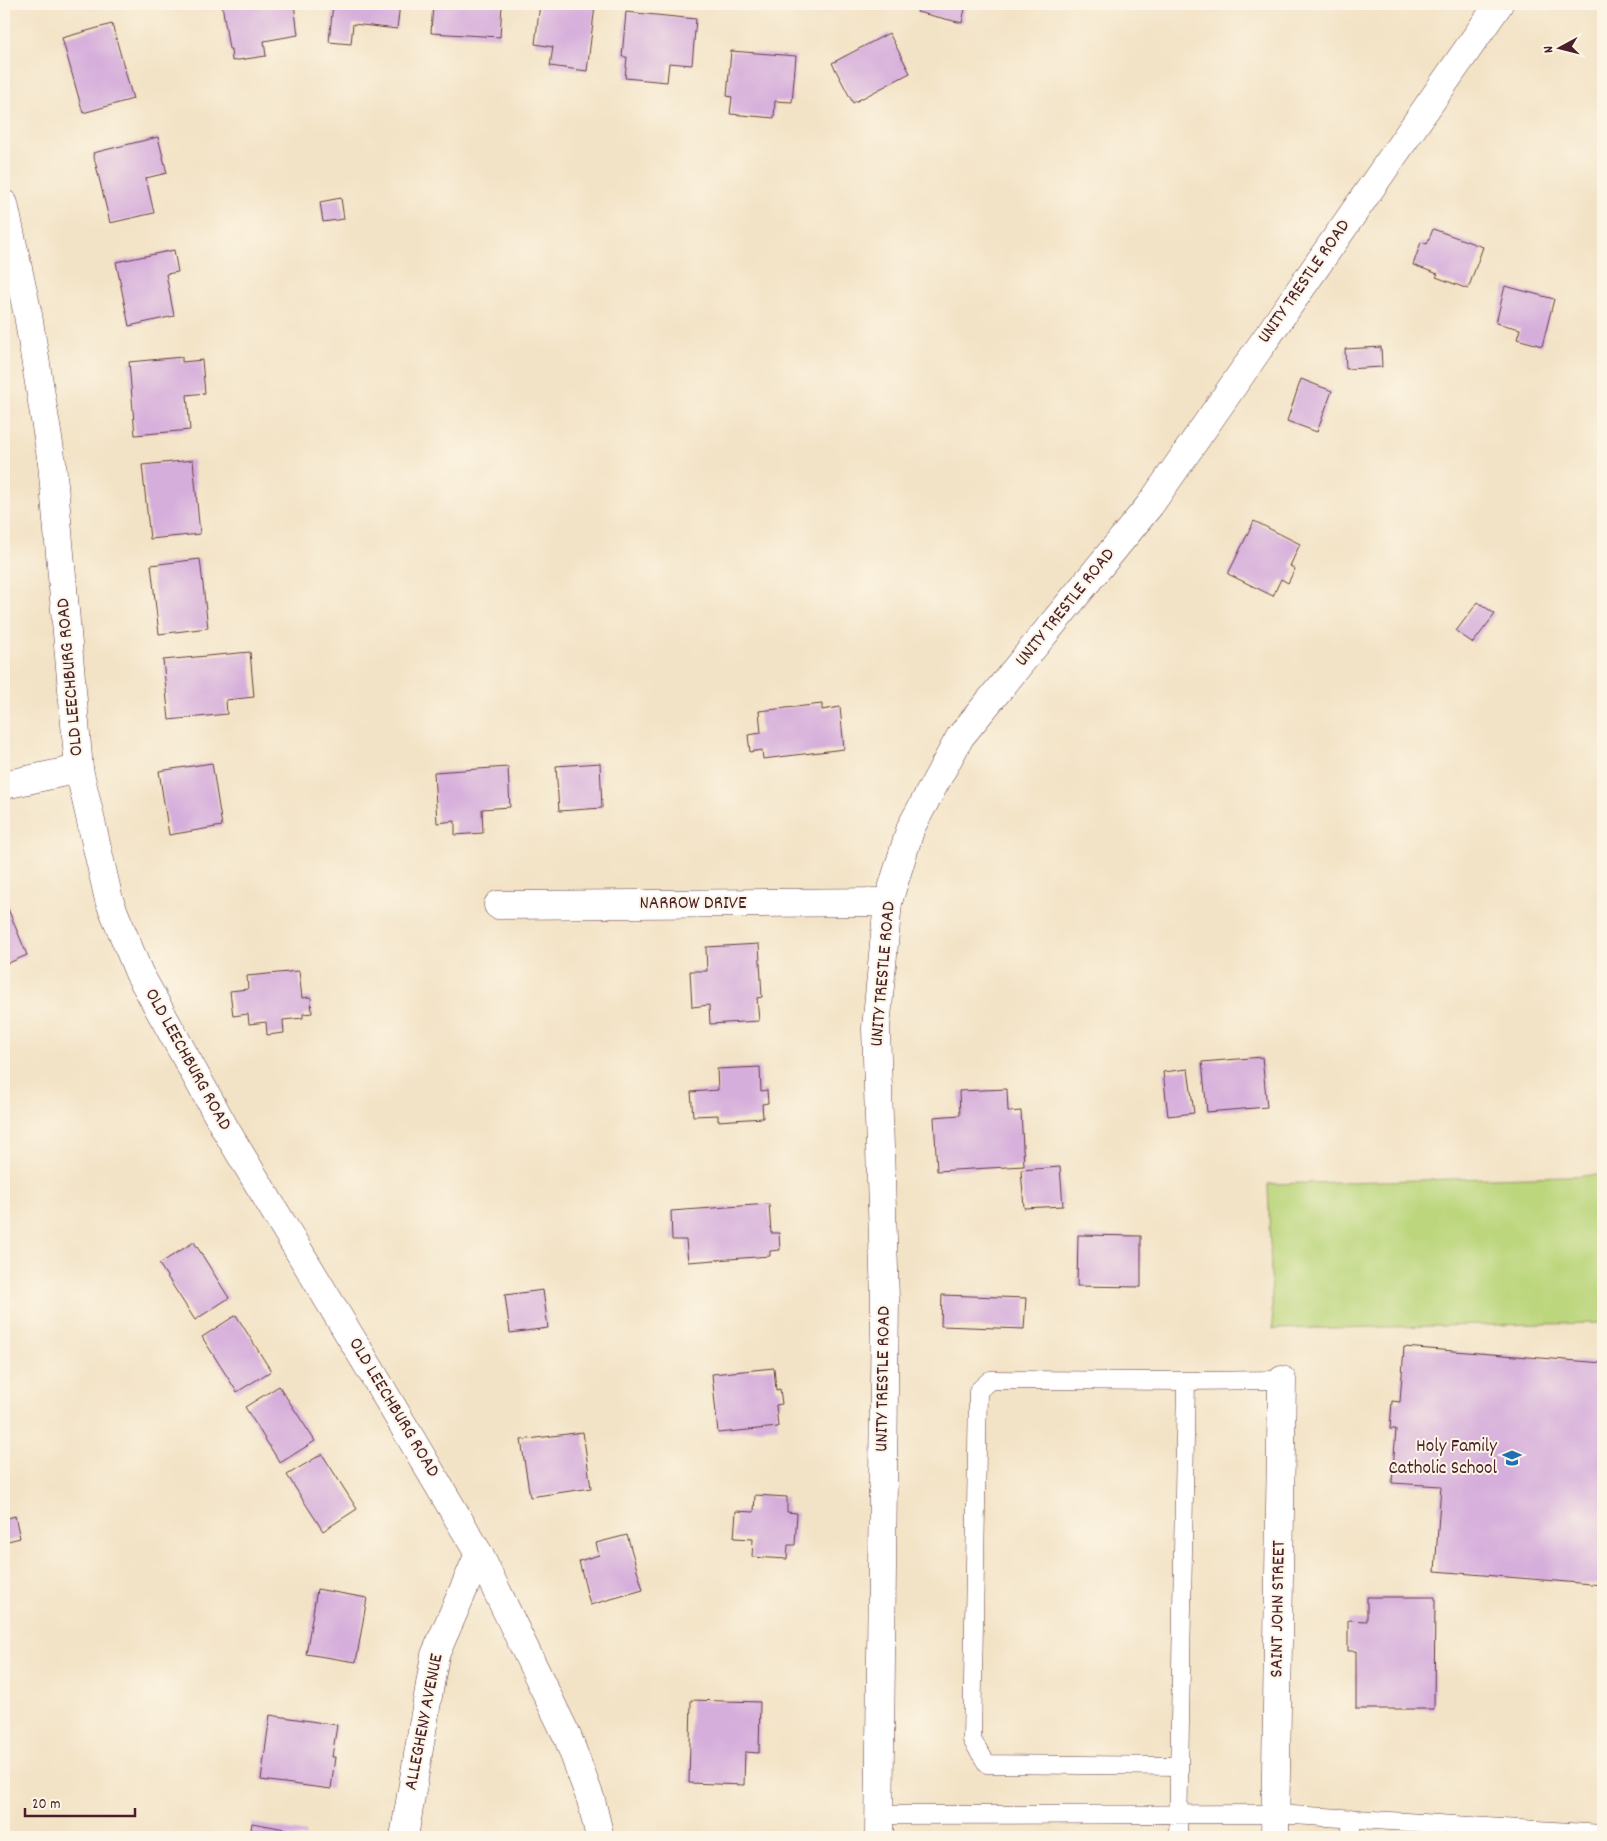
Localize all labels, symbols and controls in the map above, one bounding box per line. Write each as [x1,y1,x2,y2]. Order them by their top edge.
north arrow [1534,22,1584,72]
text: N [1539,45,1559,54]
street label: UNITY TRESTLE ROAD [1252,214,1358,349]
street label: UNITY TRESTLE ROAD [1010,543,1123,673]
street label: OLD LEECHBURG ROAD [51,597,91,757]
street label: NARROW DRIVE [639,891,747,918]
street label: UNITY TRESTLE ROAD [864,900,904,1048]
street label: OLD LEECHBURG ROAD [137,984,237,1136]
street label: UNITY TRESTLE ROAD [869,1306,899,1452]
street label: OLD LEECHBURG ROAD [341,1333,446,1483]
place label: Holy Family Catholic School [1388,1434,1497,1483]
school or university icon: Holy Family Catholic School [1501,1447,1523,1469]
street label: SAINT JOHN STREET [1264,1540,1294,1678]
street label: ALLEGHENY AVENUE [399,1651,452,1793]
scale bar [25,1786,135,1818]
text: 20 m [32,1794,60,1816]

